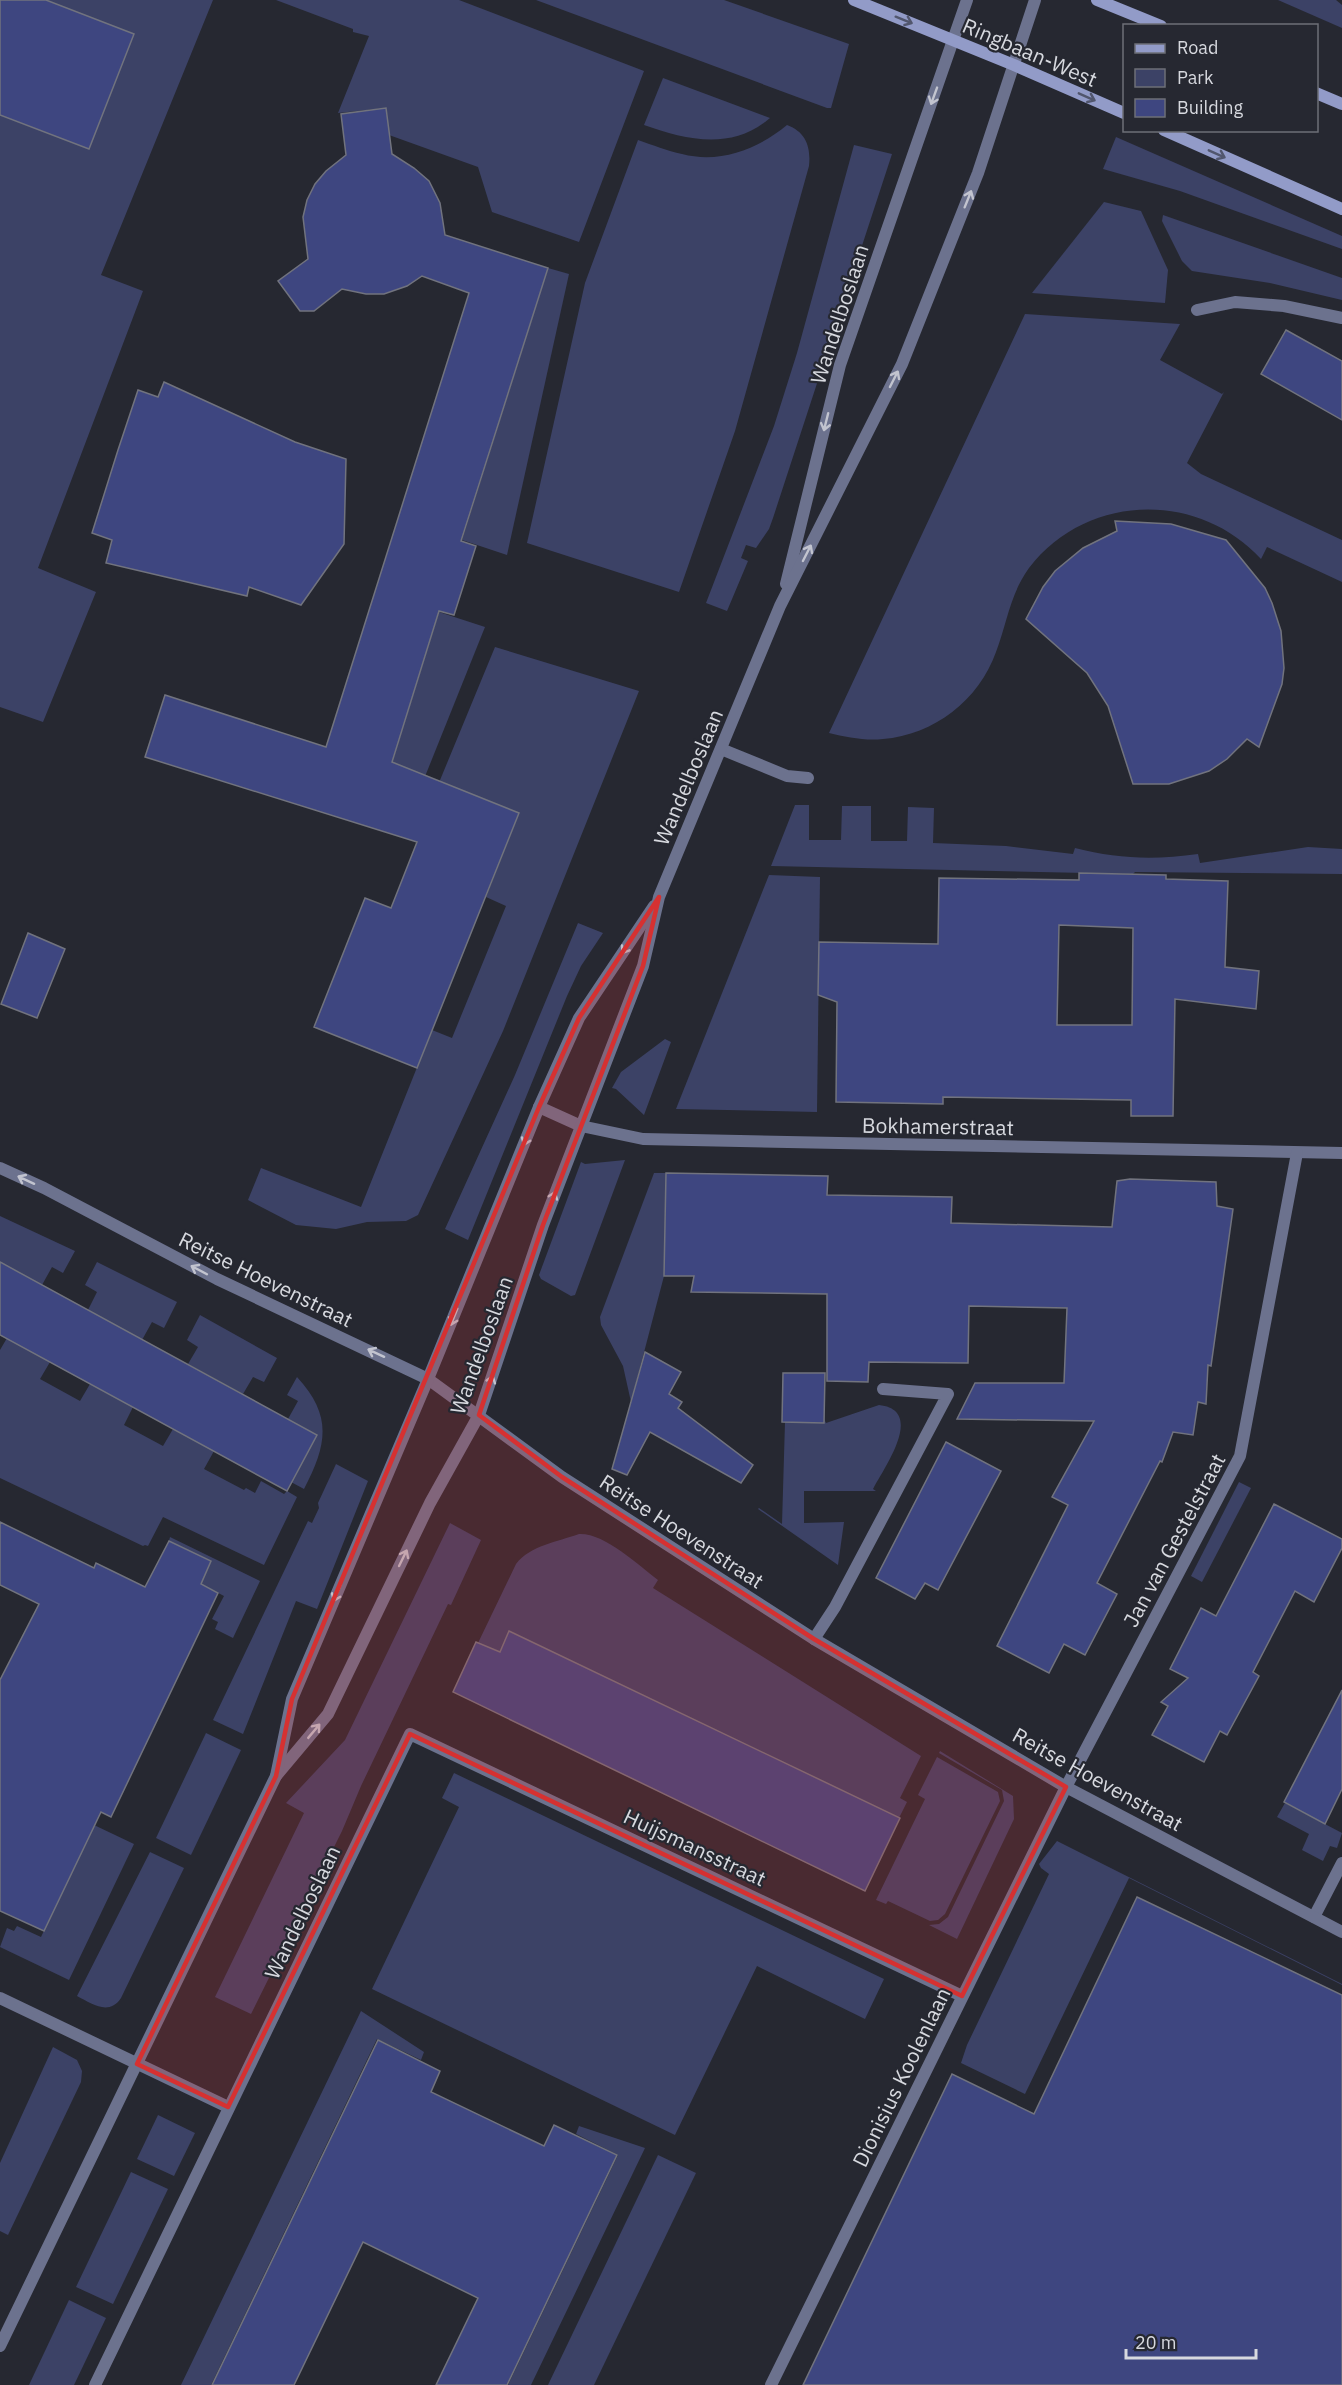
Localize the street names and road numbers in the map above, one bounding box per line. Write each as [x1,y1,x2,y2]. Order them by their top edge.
street label: Ringbaan-West [958,11,1102,93]
street label: Wandelboslaan [803,241,875,387]
street label: Wandelboslaan [647,705,729,849]
street label: Bokhamerstraat [862,1111,1014,1141]
street label: Reitse Hoevenstraat [174,1225,358,1333]
street label: Wandelboslaan [443,1272,519,1418]
street label: Jan van Gestelstraat [1116,1448,1232,1632]
street label: Reitse Hoevenstraat [595,1467,769,1595]
street label: Reitse Hoevenstraat [1008,1721,1188,1837]
street label: Huijsmansstraat [619,1802,771,1892]
street label: Wandelboslaan [258,1841,346,1983]
street label: Dionisius Koolenlaan [845,1983,957,2171]

